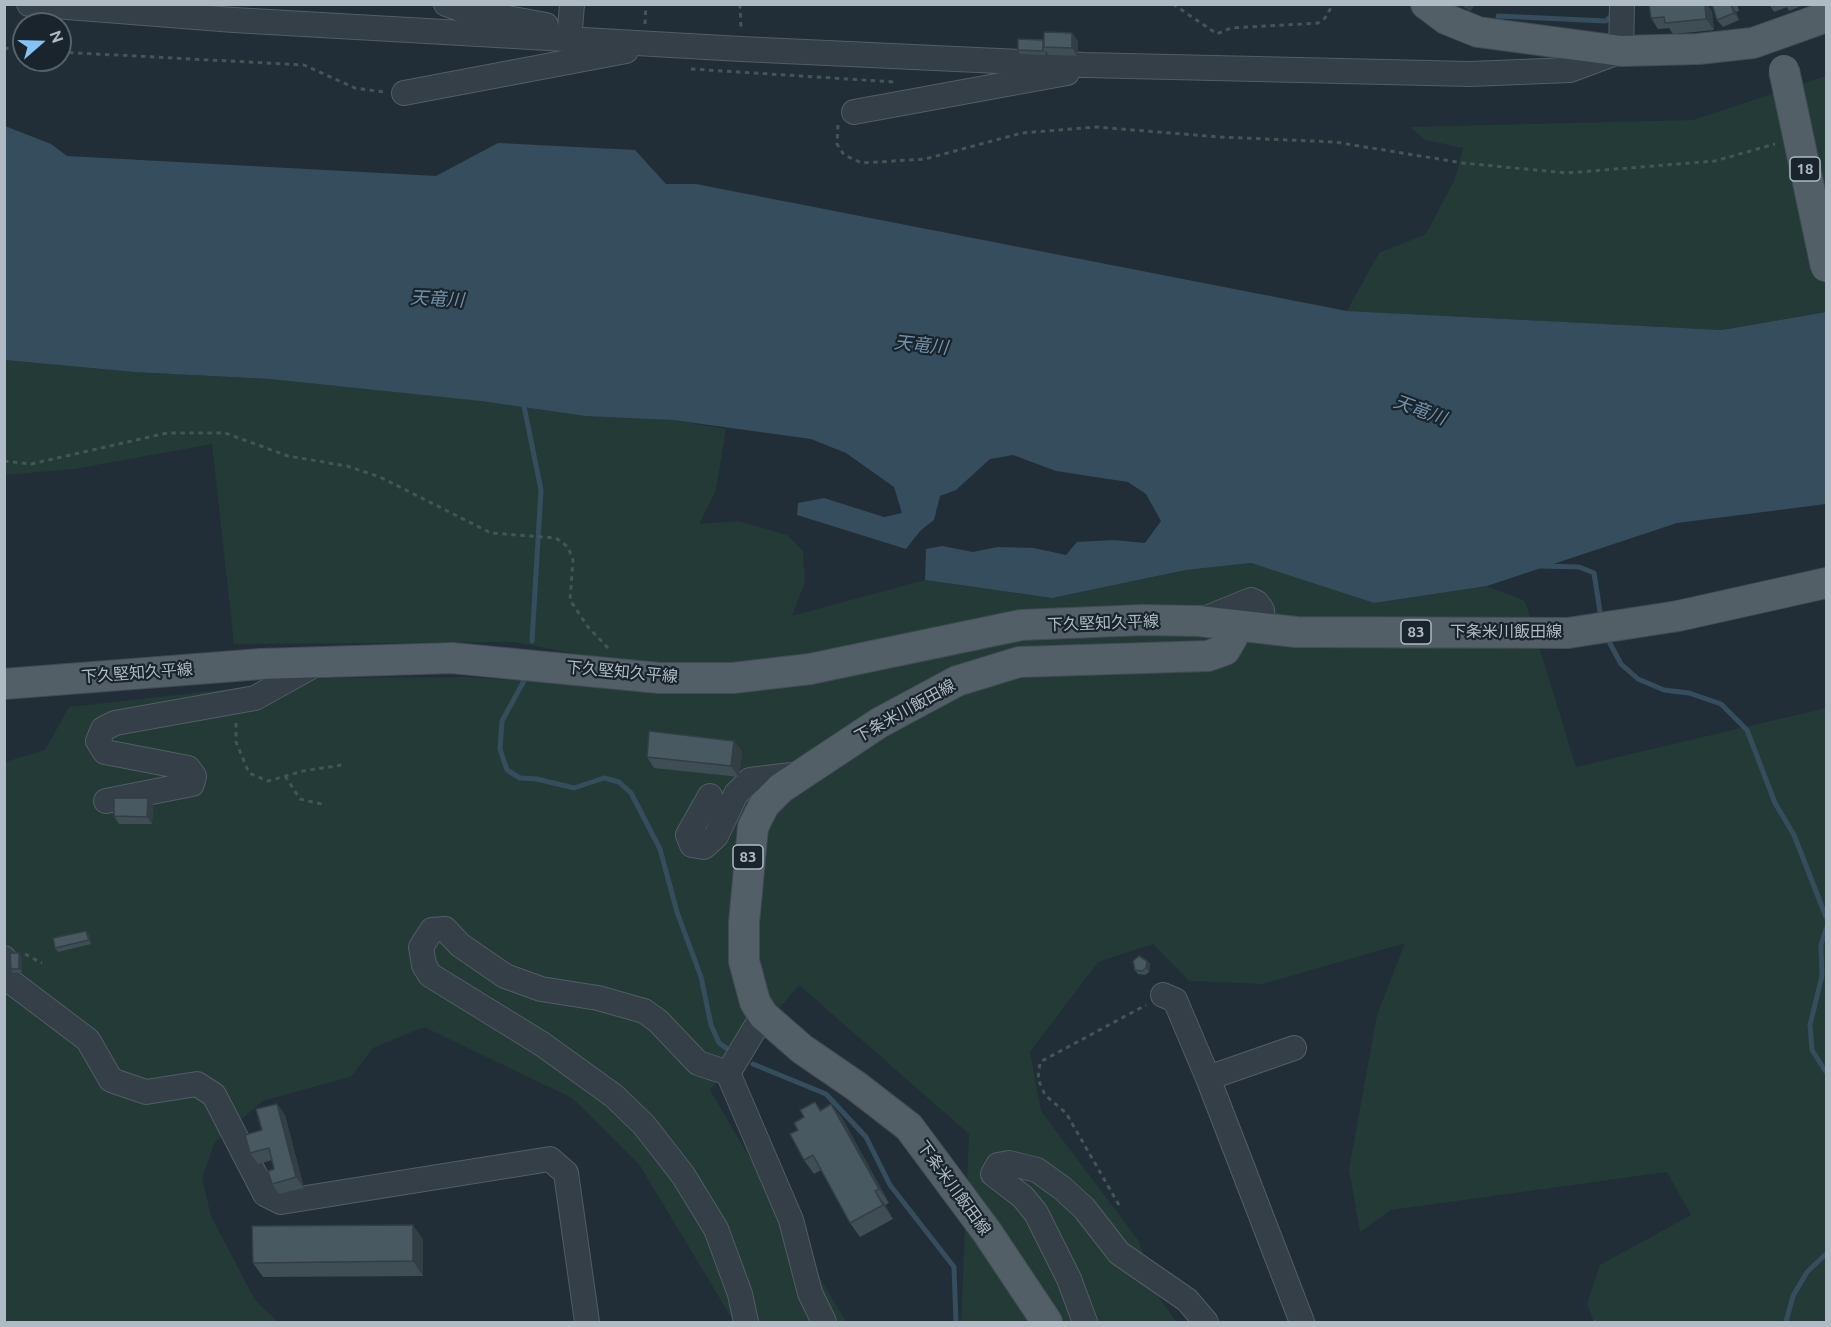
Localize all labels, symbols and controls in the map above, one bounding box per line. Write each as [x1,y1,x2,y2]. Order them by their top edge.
north arrow [12,12,72,72]
text: N [47,28,68,45]
road number: 18 [1790,157,1820,181]
water label: 天竜川 [409,287,465,311]
water label: 天竜川 [893,331,949,359]
water label: 天竜川 [1391,391,1449,429]
street label: 下久堅知久平線 [1047,611,1159,635]
road number: 83 [1401,620,1431,644]
street label: 下条米川飯田線 [1450,622,1562,642]
street label: 下久堅知久平線 [565,658,679,686]
street label: 下久堅知久平線 [80,660,194,686]
street label: 下条米川飯田線 [851,675,959,747]
road number: 83 [733,845,763,869]
street label: 下条米川飯田線 [913,1137,995,1239]

